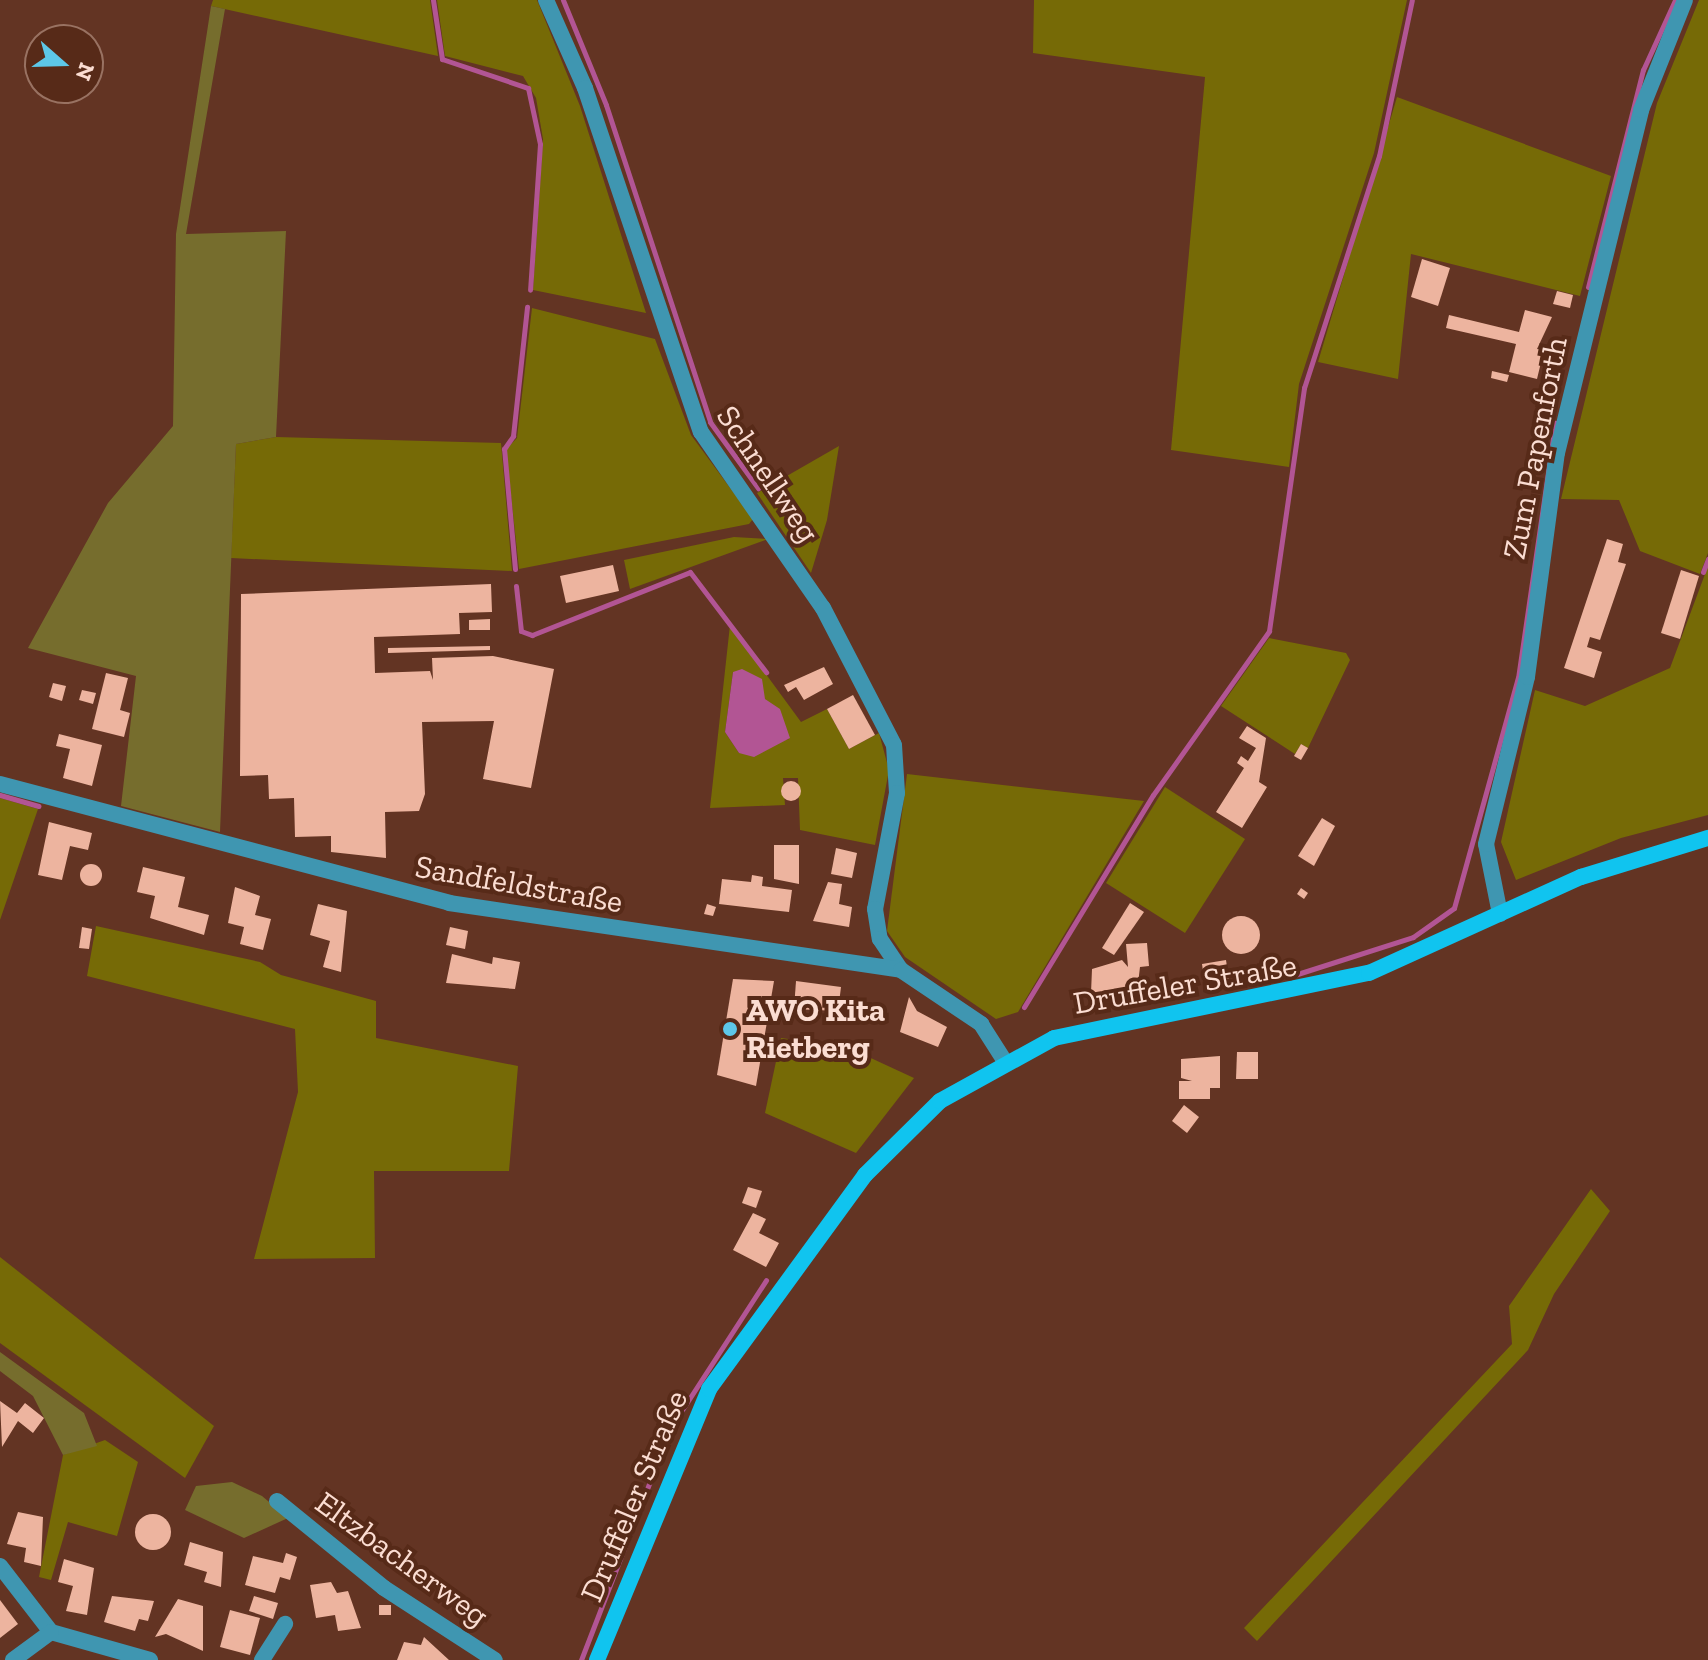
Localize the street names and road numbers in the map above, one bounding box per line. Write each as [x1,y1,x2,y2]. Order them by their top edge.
street label: Zum Papenforth [1495,334,1575,562]
street label: Schnellweg [708,398,828,550]
street label: Sandfeldstraße [412,847,626,921]
street label: Druffeler Straße [1070,945,1300,1023]
street label: Druffeler Straße [572,1384,696,1608]
street label: Eltzbacherweg [308,1483,496,1635]

